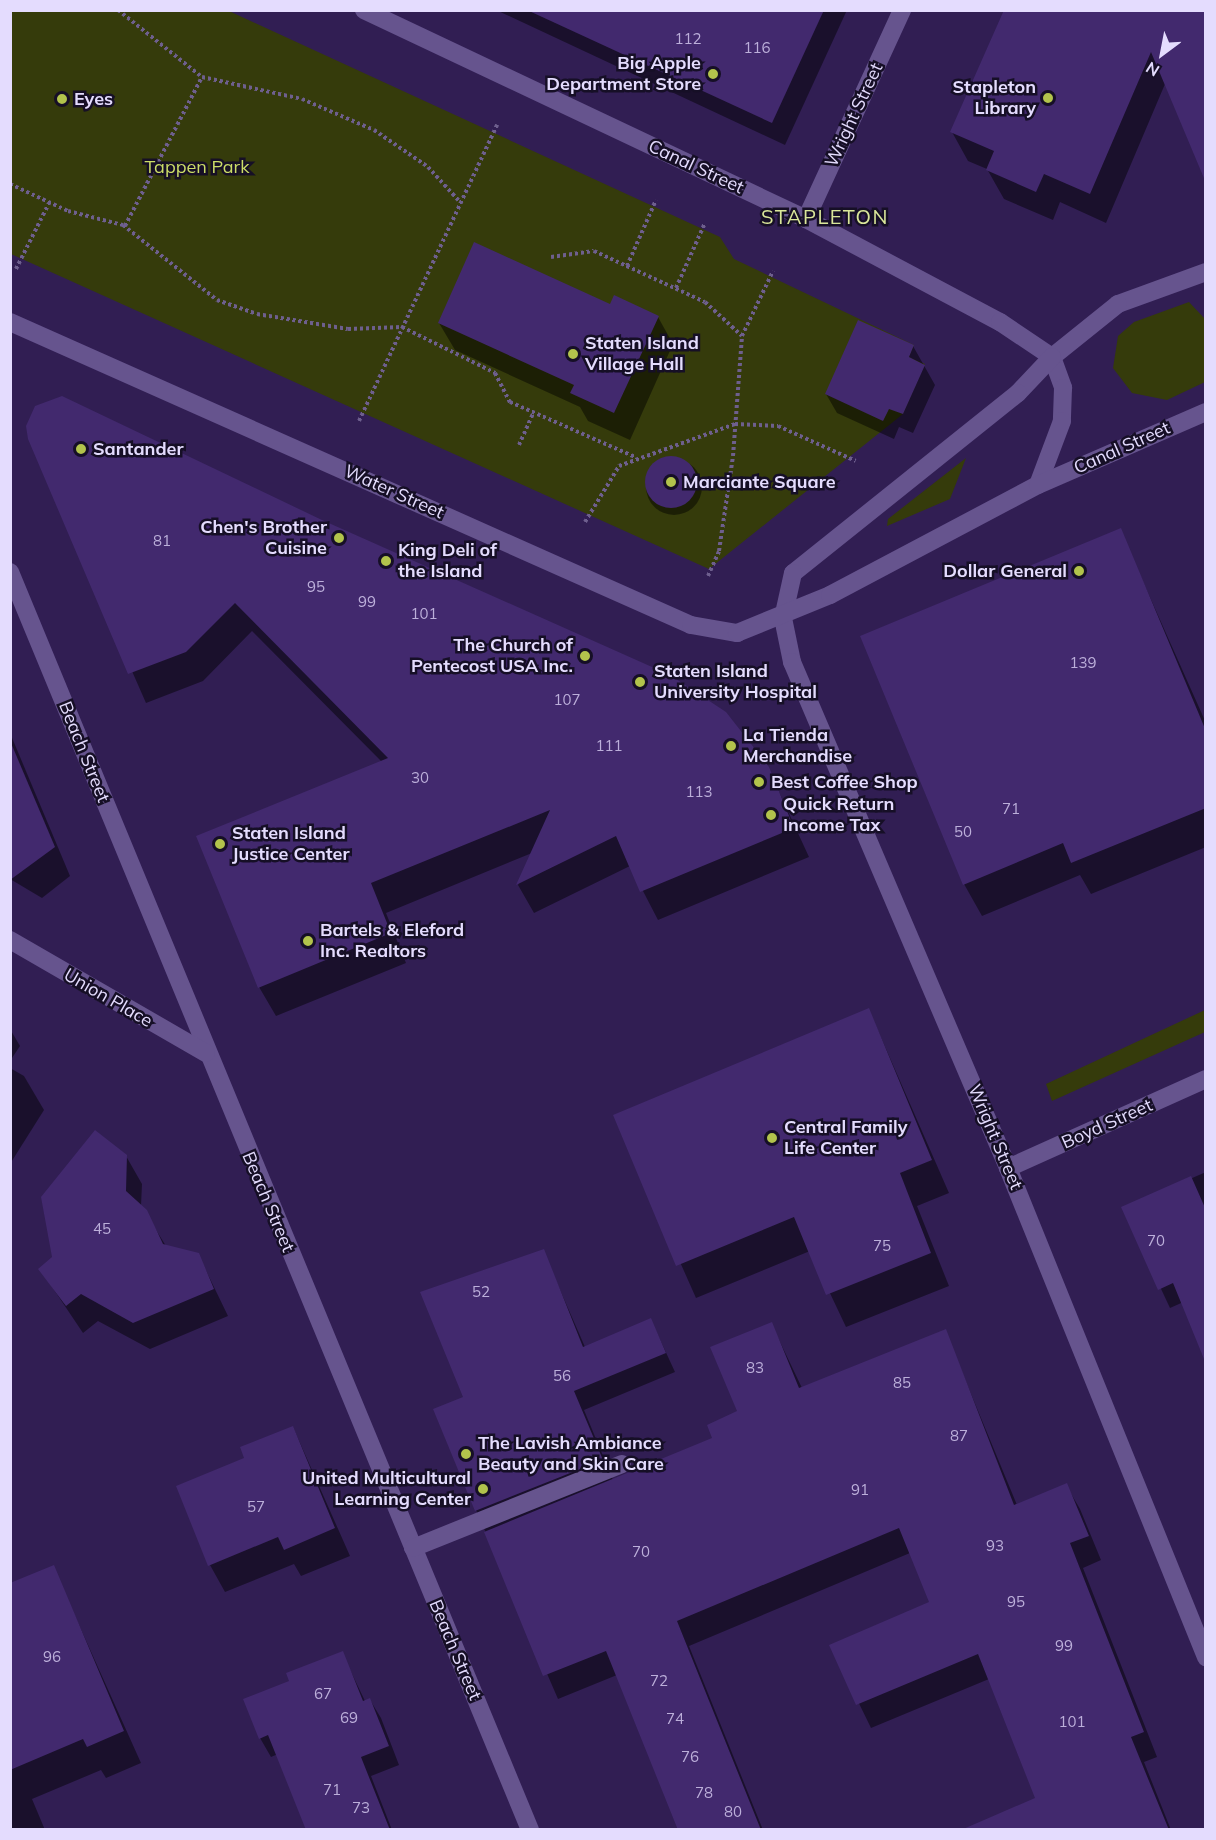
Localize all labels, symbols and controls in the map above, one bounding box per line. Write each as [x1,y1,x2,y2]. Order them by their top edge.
north arrow [1132,24,1192,84]
house number: 112 [675,30,701,48]
house number: 116 [744,39,770,57]
place label: Big Apple Department Store [546,53,701,96]
text: N [1142,58,1163,81]
street label: Wright Street [821,60,887,170]
marker: Big Apple Department Store [706,67,720,81]
place label: Stapleton Library [953,77,1036,119]
place label: Eyes [74,88,113,110]
marker: Stapleton Library [1041,91,1055,105]
marker: Eyes [55,92,69,106]
street label: Canal Street [645,135,747,199]
park label: Tappen Park [145,156,249,178]
district label: STAPLETON [761,204,889,228]
place label: Staten Island Village Hall [585,333,699,376]
marker: Staten Island Village Hall [566,347,580,361]
street label: Canal Street [1071,417,1173,479]
place label: Santander [93,438,184,460]
marker: Santander [74,442,88,456]
street label: Water Street [341,460,447,524]
place label: Marciante Square [683,471,836,493]
marker: Marciante Square [664,475,678,489]
place label: Chen's Brother Cuisine [200,517,327,560]
marker: Chen's Brother Cuisine [332,531,346,545]
house number: 81 [153,532,171,550]
place label: King Deli of the Island [398,540,497,582]
marker: King Deli of the Island [379,554,393,568]
place label: Dollar General [943,560,1067,582]
marker: Dollar General [1072,564,1086,578]
house number: 95 [307,578,325,596]
house number: 99 [358,593,376,611]
house number: 101 [411,605,437,623]
place label: The Church of Pentecost USA Inc. [411,635,573,678]
marker: The Church of Pentecost USA Inc. [578,649,592,663]
house number: 139 [1070,654,1096,672]
place label: Staten Island University Hospital [654,661,817,704]
marker: Staten Island University Hospital [631,673,649,691]
house number: 107 [554,691,580,709]
street label: Beach Street [54,698,114,806]
place label: La Tienda Merchandise [743,725,852,768]
house number: 111 [596,737,622,755]
marker: La Tienda Merchandise [724,739,738,753]
house number: 30 [411,769,429,787]
place label: Best Coffee Shop [771,771,918,793]
marker: Best Coffee Shop [752,775,766,789]
house number: 113 [686,783,712,801]
place label: Quick Return Income Tax [783,794,894,836]
house number: 71 [1002,800,1020,818]
marker: Quick Return Income Tax [764,808,778,822]
place label: Staten Island Justice Center [232,823,349,866]
house number: 50 [954,823,972,841]
marker: Staten Island Justice Center [213,837,227,851]
place label: Bartels & Eleford Inc. Realtors [320,920,464,962]
marker: Bartels & Eleford Inc. Realtors [301,934,315,948]
street label: Union Place [60,964,156,1032]
street label: Wright Street [963,1081,1027,1193]
street label: Boyd Street [1058,1094,1156,1154]
place label: Central Family Life Center [784,1117,907,1160]
marker: Central Family Life Center [765,1131,779,1145]
street label: Beach Street [237,1149,299,1255]
house number: 45 [93,1220,111,1238]
house number: 70 [1147,1232,1165,1250]
house number: 75 [873,1237,891,1255]
house number: 52 [472,1283,490,1301]
house number: 83 [746,1359,764,1377]
house number: 56 [553,1367,571,1385]
house number: 85 [893,1374,911,1392]
house number: 87 [950,1427,968,1445]
place label: The Lavish Ambiance Beauty and Skin Care [478,1433,664,1476]
marker: The Lavish Ambiance Beauty and Skin Care [459,1447,473,1461]
place label: United Multicultural Learning Center [302,1468,471,1510]
house number: 91 [851,1481,869,1499]
marker: United Multicultural Learning Center [476,1482,490,1496]
house number: 57 [247,1498,265,1516]
house number: 93 [986,1537,1004,1555]
house number: 70 [632,1543,650,1561]
house number: 95 [1007,1593,1025,1611]
street label: Beach Street [424,1597,486,1703]
house number: 99 [1055,1637,1073,1655]
house number: 96 [43,1648,61,1666]
house number: 72 [650,1672,668,1690]
house number: 67 [314,1685,332,1703]
house number: 69 [340,1709,358,1727]
house number: 74 [666,1710,684,1728]
house number: 101 [1059,1713,1085,1731]
house number: 76 [681,1748,699,1766]
house number: 71 [323,1781,341,1799]
house number: 78 [695,1784,713,1802]
house number: 73 [352,1799,370,1817]
house number: 80 [724,1803,742,1821]

